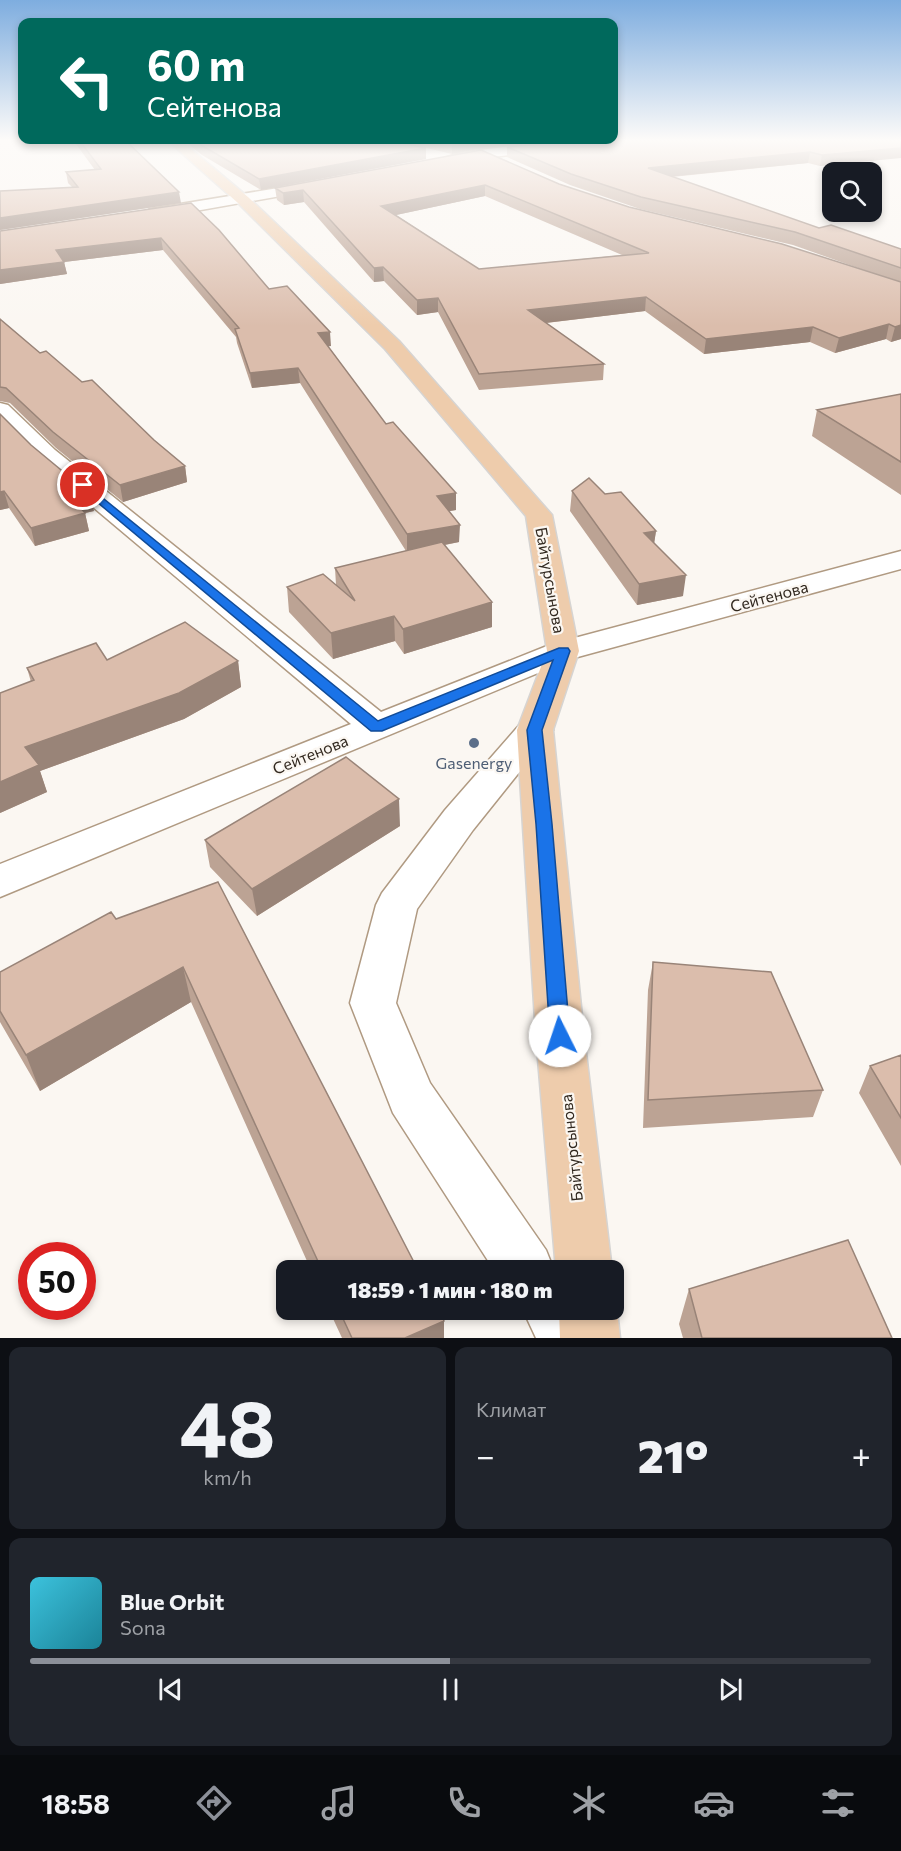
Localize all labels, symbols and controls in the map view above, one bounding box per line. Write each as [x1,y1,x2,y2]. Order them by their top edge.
text: 60 m [147,38,246,90]
icon: left [48,42,126,120]
text: Сейтенова [147,90,282,123]
map controls [822,162,882,222]
button: search [822,162,882,222]
pin [57,459,108,510]
icon: arrive [66,468,99,501]
street label: Байтурсынова [532,525,570,635]
street label: Сейтенова [728,576,810,616]
street label: Сейтенова [269,730,351,778]
marker: Gasenergy [467,736,481,750]
place label: Gasenergy [436,753,512,772]
position arrow [528,1004,592,1068]
street label: Байтурсынова [556,1093,586,1203]
speed limit sign: 50 [18,1242,96,1320]
text: 18:59 · 1 мин · 180 m [348,1276,552,1303]
text: 48 [179,1378,276,1473]
text: Климат [476,1397,546,1421]
text: 21° [638,1427,709,1482]
text: − [476,1434,495,1475]
text: + [852,1434,871,1475]
text: km/h [203,1465,252,1489]
text: Blue Orbit [120,1588,224,1615]
text: Sona [120,1615,166,1639]
icon: previous [154,1673,187,1706]
icon: pause [434,1673,467,1706]
icon: next [714,1673,747,1706]
icon: directions [193,1782,235,1824]
icon: music [318,1782,360,1824]
icon: phone [443,1782,485,1824]
icon: climate [568,1782,610,1824]
icon: car [693,1782,735,1824]
icon: filters [817,1782,859,1824]
text: 18:58 [41,1787,110,1820]

